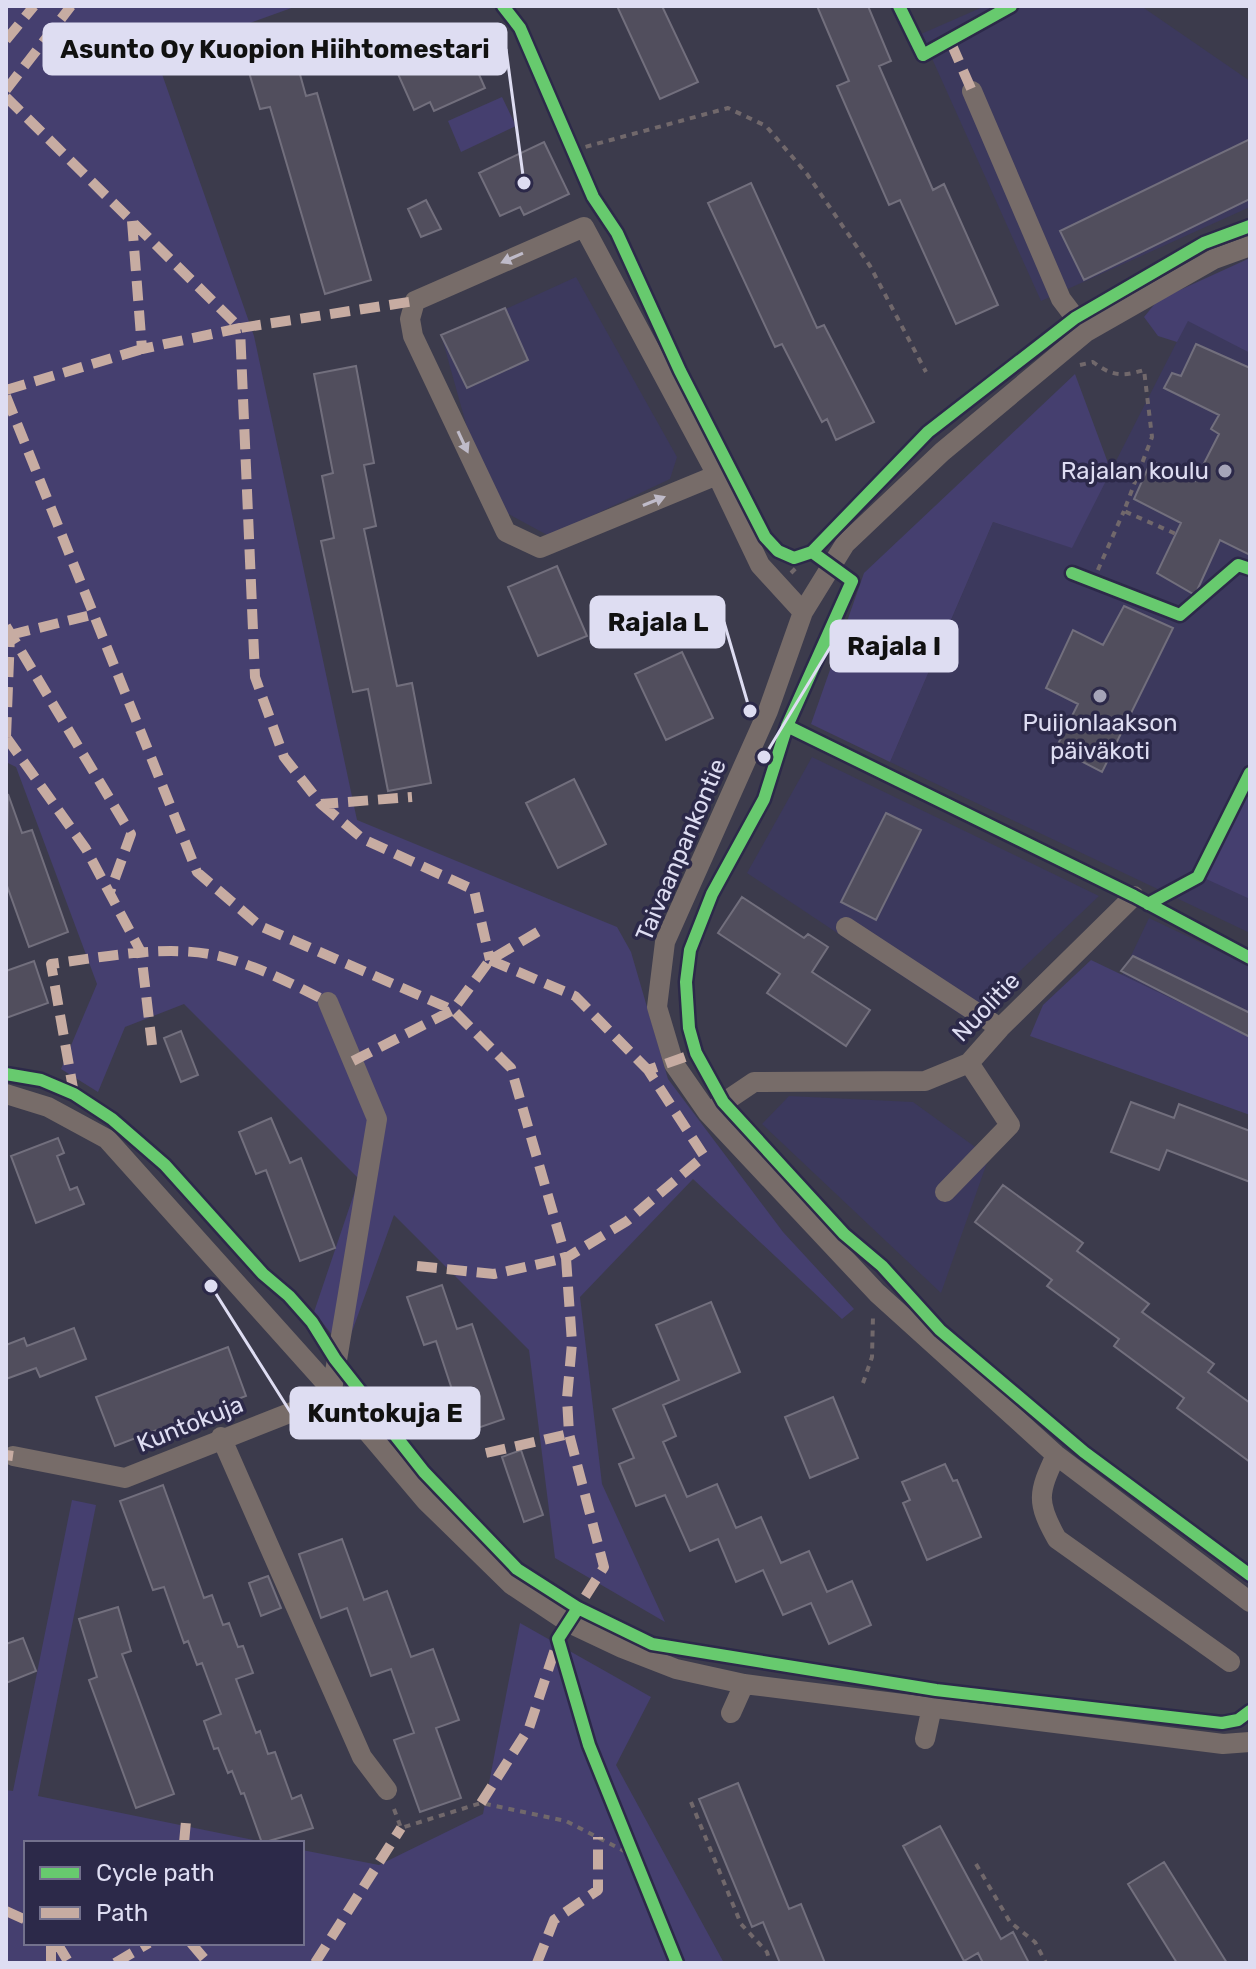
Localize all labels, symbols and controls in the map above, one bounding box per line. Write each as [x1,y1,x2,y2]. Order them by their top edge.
callout: Asunto Oy Kuopion Hiihtomestari [44,24,506,74]
text: Asunto Oy Kuopion Hiihtomestari [60,34,490,65]
one-way arrow [500,252,524,265]
one-way arrow [457,431,470,454]
place label: Rajalan koulu [1061,457,1209,485]
marker: Rajalan koulu [1216,462,1234,480]
one-way arrow [642,494,666,507]
callout: Rajala L [591,597,724,647]
text: Rajala L [607,607,709,638]
callout: Rajala I [831,621,957,671]
text: Rajala I [847,631,941,662]
marker: Puijonlaakson päiväkoti [1091,687,1109,705]
place label: Puijonlaakson päiväkoti [1022,709,1178,765]
street label: Taivaanpankontie [630,755,732,945]
street label: Nuolitie [946,967,1026,1047]
callout: Kuntokuja E [291,1388,479,1438]
street label: Kuntokuja [133,1390,247,1458]
text: Kuntokuja E [307,1398,463,1429]
legend [24,1841,304,1945]
text: Cycle path [96,1859,215,1887]
text: Path [96,1899,148,1927]

